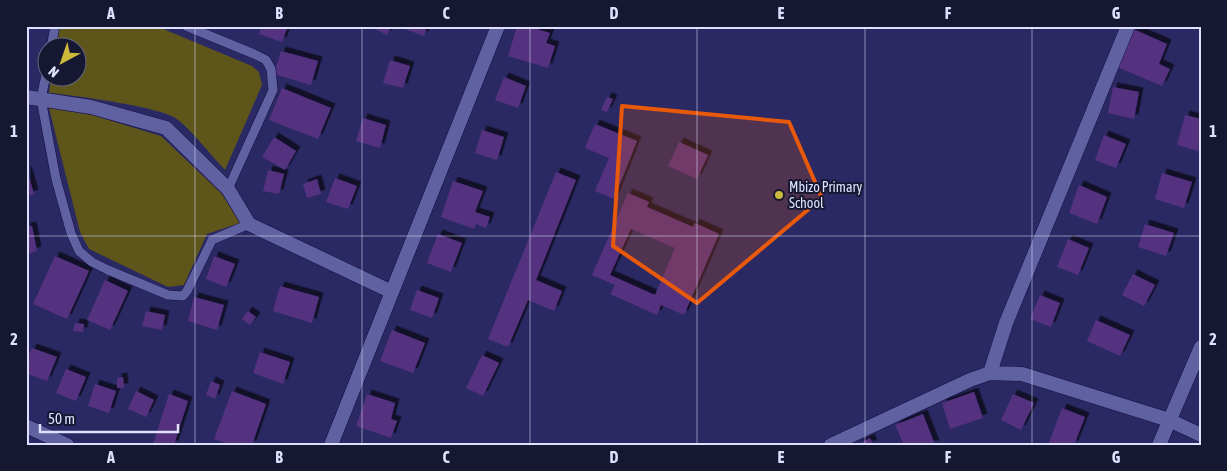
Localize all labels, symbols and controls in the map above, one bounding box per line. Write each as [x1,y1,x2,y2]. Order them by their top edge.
text: A [106,4,115,22]
text: B [275,4,283,22]
text: C [442,4,450,22]
text: D [610,4,619,22]
text: E [778,4,785,22]
text: F [945,4,952,22]
text: G [1112,4,1121,22]
north arrow [38,38,88,88]
text: N [45,63,62,81]
text: 1 [10,122,18,140]
text: 1 [1209,122,1217,140]
place label: Mbizo Primary School [789,179,863,211]
marker: Mbizo Primary School [773,189,785,201]
text: 2 [10,330,18,348]
text: 2 [1209,330,1217,348]
scale bar [40,401,178,433]
text: 50 m [48,410,75,427]
text: A [106,448,115,466]
text: B [275,448,283,466]
text: C [442,448,450,466]
text: D [610,448,619,466]
text: E [778,448,785,466]
text: F [945,448,952,466]
text: G [1112,448,1121,466]

